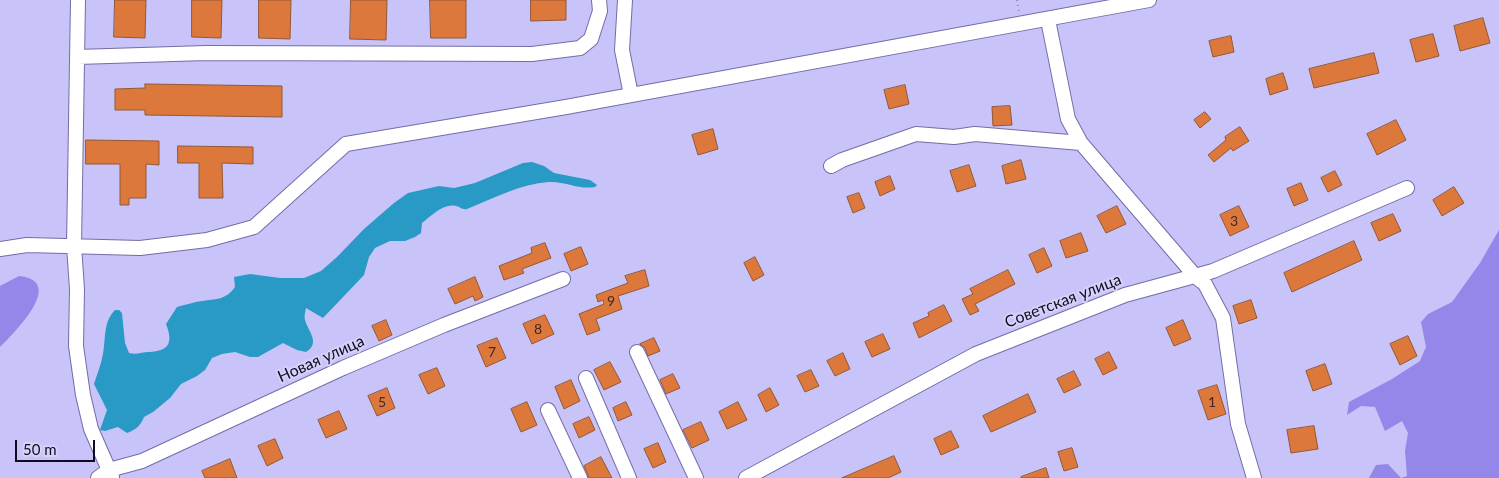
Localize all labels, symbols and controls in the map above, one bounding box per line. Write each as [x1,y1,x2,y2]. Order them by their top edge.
house number: 3 [1230,213,1238,229]
street label: Советская улица [1002,270,1124,332]
house number: 9 [607,293,615,309]
house number: 8 [534,321,542,337]
street label: Новая улица [275,331,367,387]
house number: 7 [488,344,496,360]
house number: 5 [378,394,386,410]
house number: 1 [1208,394,1216,410]
scale bar [18,430,98,462]
text: 50 m [23,440,57,458]

